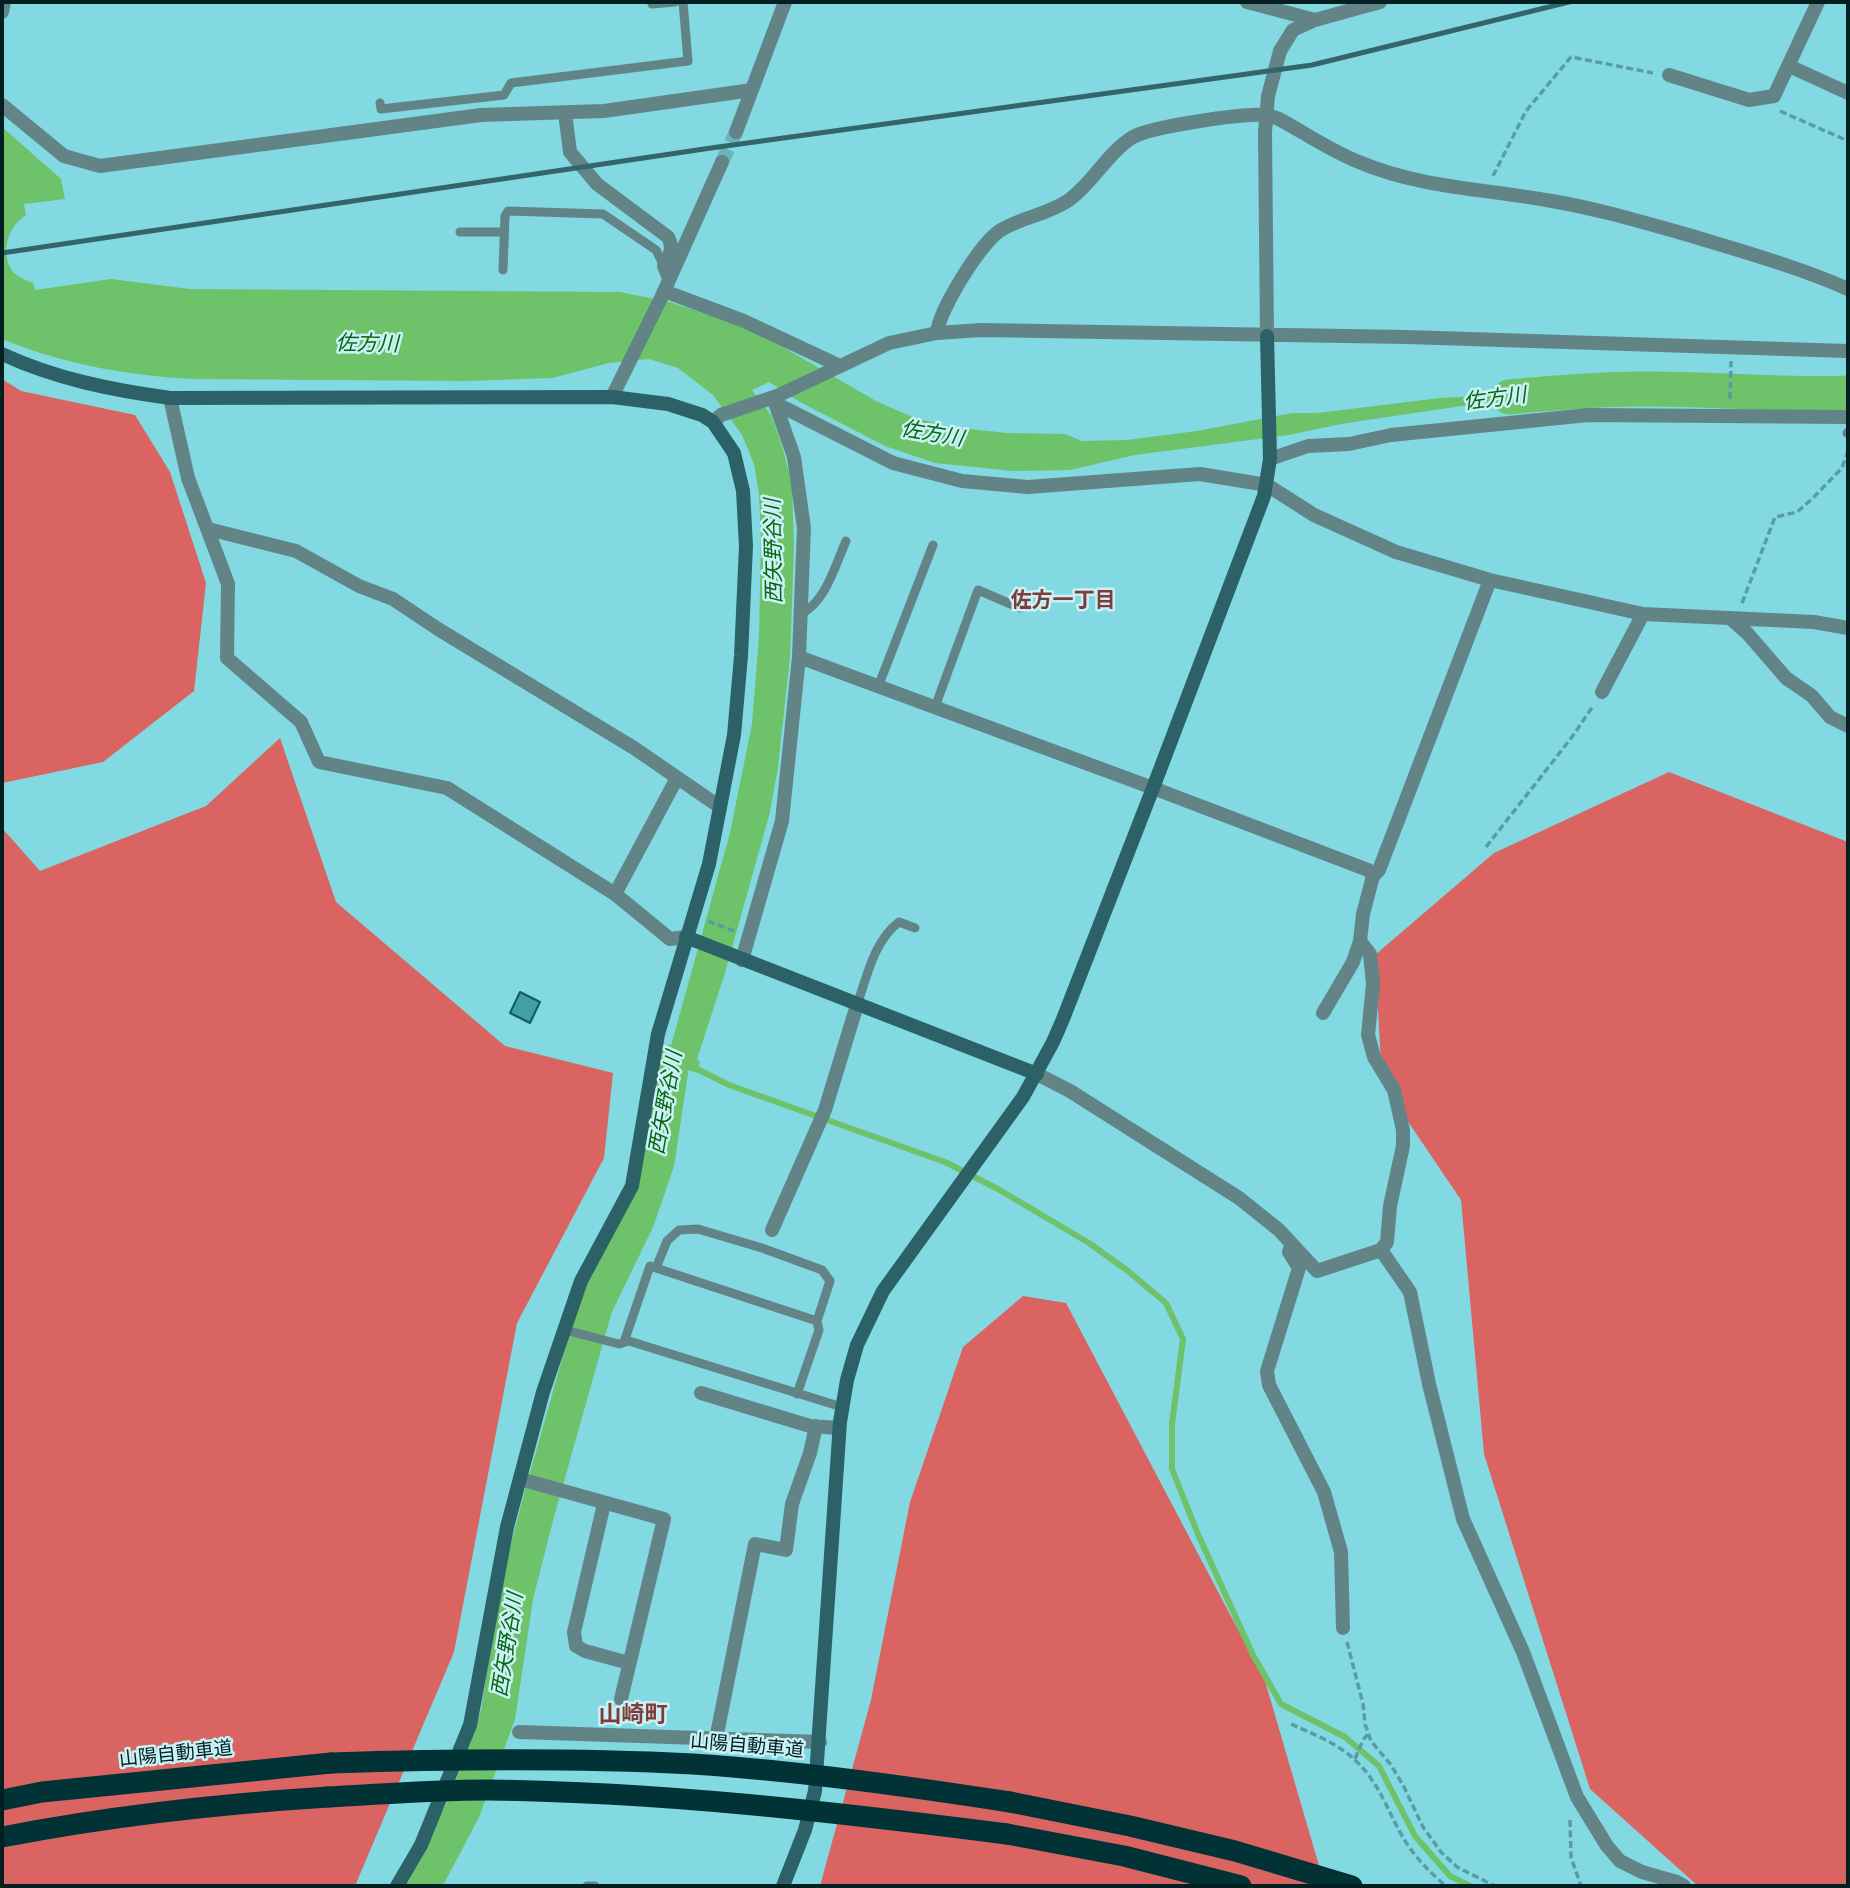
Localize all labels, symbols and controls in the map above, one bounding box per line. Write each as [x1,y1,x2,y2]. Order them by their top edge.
water label: 佐方川 [335,332,399,358]
water label: 佐方川 [1462,384,1528,416]
water label: 佐方川 [899,417,965,453]
water label: 西矢野谷川 [761,498,789,604]
district label: 佐方一丁目 [1011,589,1115,615]
water label: 西矢野谷川 [645,1049,689,1157]
water label: 西矢野谷川 [488,1591,530,1699]
district label: 山崎町 [599,1702,667,1730]
street label: 山陽自動車道 [689,1731,805,1763]
street label: 山陽自動車道 [118,1738,234,1772]

